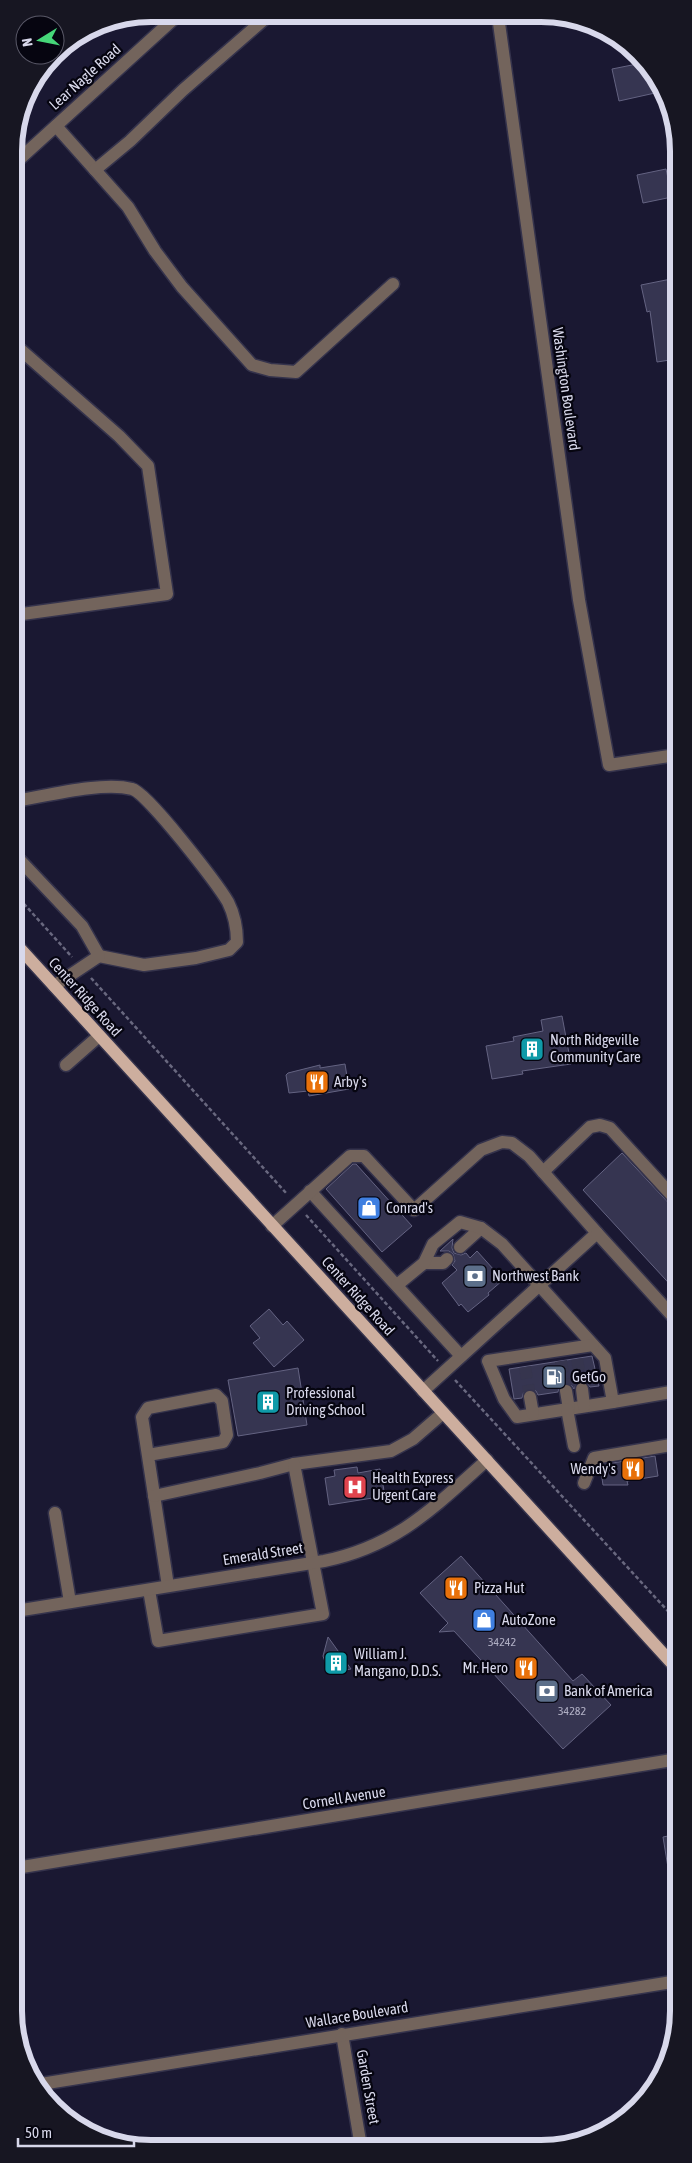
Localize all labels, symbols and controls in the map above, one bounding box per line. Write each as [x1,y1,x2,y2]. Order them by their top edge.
north arrow [15,15,65,65]
text: N [19,37,36,48]
street label: Lear Nagle Road [46,40,124,113]
street label: Washington Boulevard [549,326,584,452]
street label: Center Ridge Road [46,954,125,1040]
place label: North Ridgeville Community Care [550,1031,641,1065]
building icon: North Ridgeville Community Care [519,1036,545,1062]
restaurant icon: Arby's [304,1069,330,1095]
place label: Arby's [334,1073,367,1090]
shop icon: Conrad's [356,1195,382,1221]
place label: Conrad's [386,1199,433,1216]
street label: Center Ridge Road [319,1253,398,1339]
bank icon: Northwest Bank [462,1263,488,1289]
place label: Northwest Bank [492,1267,579,1284]
fuel station icon: GetGo [541,1364,567,1390]
place label: GetGo [572,1368,606,1385]
place label: Professional Driving School [286,1384,365,1418]
building icon: Professional Driving School [255,1389,281,1415]
restaurant icon: Wendy's [620,1456,646,1482]
place label: Wendy's [570,1460,616,1477]
place label: Health Express Urgent Care [372,1469,454,1503]
hospital icon: Health Express Urgent Care [342,1474,368,1500]
street label: Emerald Street [222,1539,304,1568]
restaurant icon: Pizza Hut [443,1575,469,1601]
place label: Pizza Hut [474,1579,525,1596]
shop icon: AutoZone [471,1607,497,1633]
place label: AutoZone [502,1611,556,1628]
house number: 34242 [488,1635,516,1649]
place label: William J. Mangano, D.D.S. [354,1645,441,1679]
building icon: William J. Mangano, D.D.S. [323,1650,349,1676]
restaurant icon: Mr. Hero [513,1655,539,1681]
place label: Mr. Hero [462,1659,508,1676]
bank icon: Bank of America [534,1678,560,1704]
place label: Bank of America [564,1682,653,1699]
house number: 34282 [558,1704,586,1718]
street label: Cornell Avenue [301,1783,387,1812]
street label: Wallace Boulevard [305,1998,409,2031]
street label: Garden Street [354,2048,383,2126]
scale bar [18,2116,134,2148]
text: 50 m [25,2124,52,2141]

